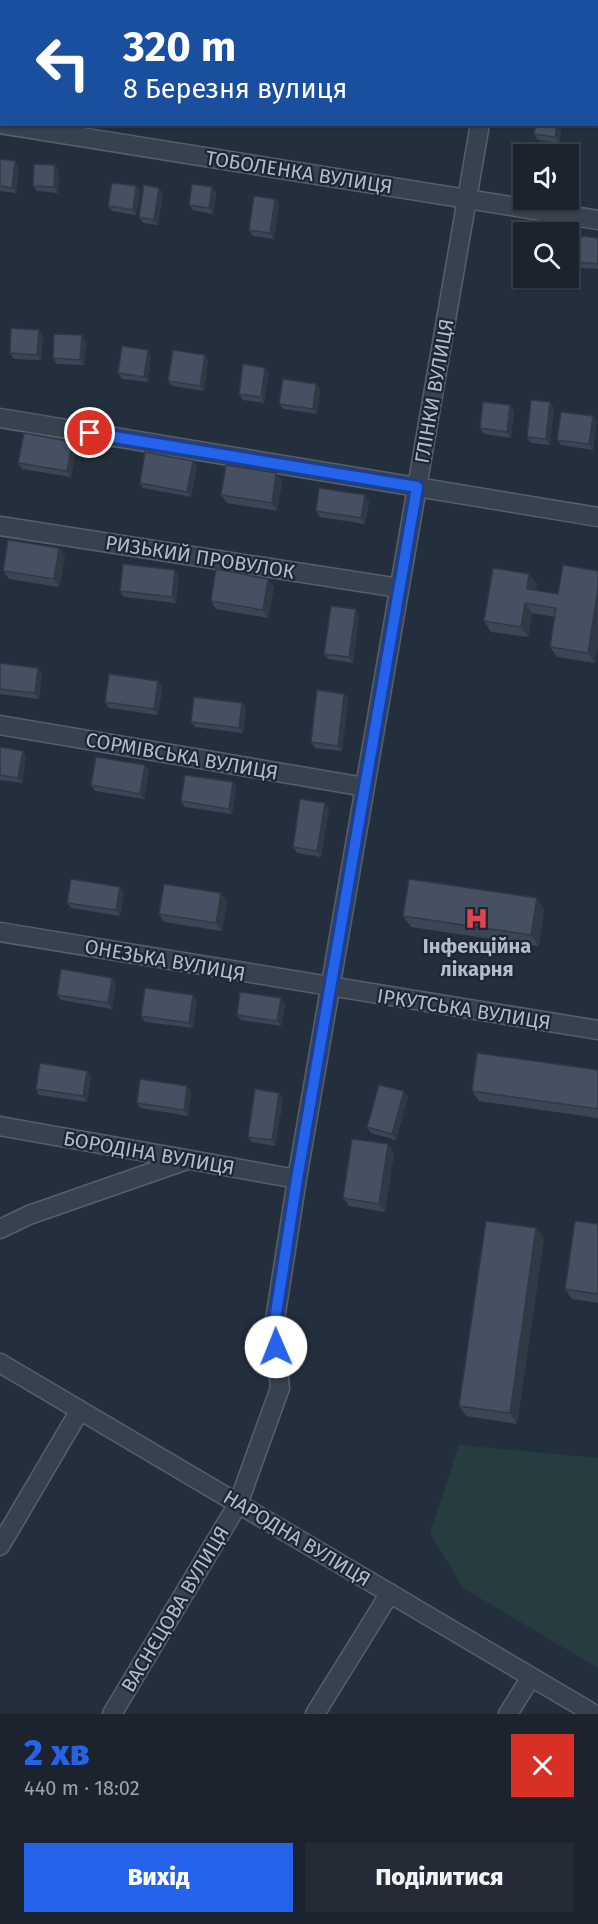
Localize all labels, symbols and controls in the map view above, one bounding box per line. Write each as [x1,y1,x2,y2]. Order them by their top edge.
text: 320 m [123,22,236,72]
icon: left [24,24,102,102]
text: 8 Березня вулиця [123,73,347,105]
map controls [513,144,579,288]
button: sound [513,144,579,210]
street label: ТОБОЛЕНКА ВУЛИЦЯ [204,145,394,199]
button: search [513,222,579,288]
street label: ГЛІНКИ ВУЛИЦЯ [409,317,459,465]
pin [64,407,115,458]
icon: arrive [73,416,106,449]
street label: РИЗЬКИЙ ПРОВУЛОК [104,530,297,584]
street label: СОРМІВСЬКА ВУЛИЦЯ [84,727,280,785]
hospital icon: Інфекційна лікарня [464,905,490,931]
street label: ОНЕЗЬКА ВУЛИЦЯ [83,934,247,986]
place label: Інфекційна лікарня [423,934,531,981]
street label: ІРКУТСЬКА ВУЛИЦЯ [376,983,552,1035]
street label: БОРОДІНА ВУЛИЦЯ [62,1126,236,1180]
position arrow [244,1315,308,1379]
street label: НАРОДНА ВУЛИЦЯ [219,1485,375,1591]
street label: ВАСНЄЦОВА ВУЛИЦЯ [116,1522,234,1696]
text: 2 хв [24,1731,90,1775]
button: close [511,1734,574,1797]
text: 440 m · 18:02 [24,1776,140,1800]
button: Вихід [24,1843,293,1912]
button: Поділитися [305,1843,574,1912]

